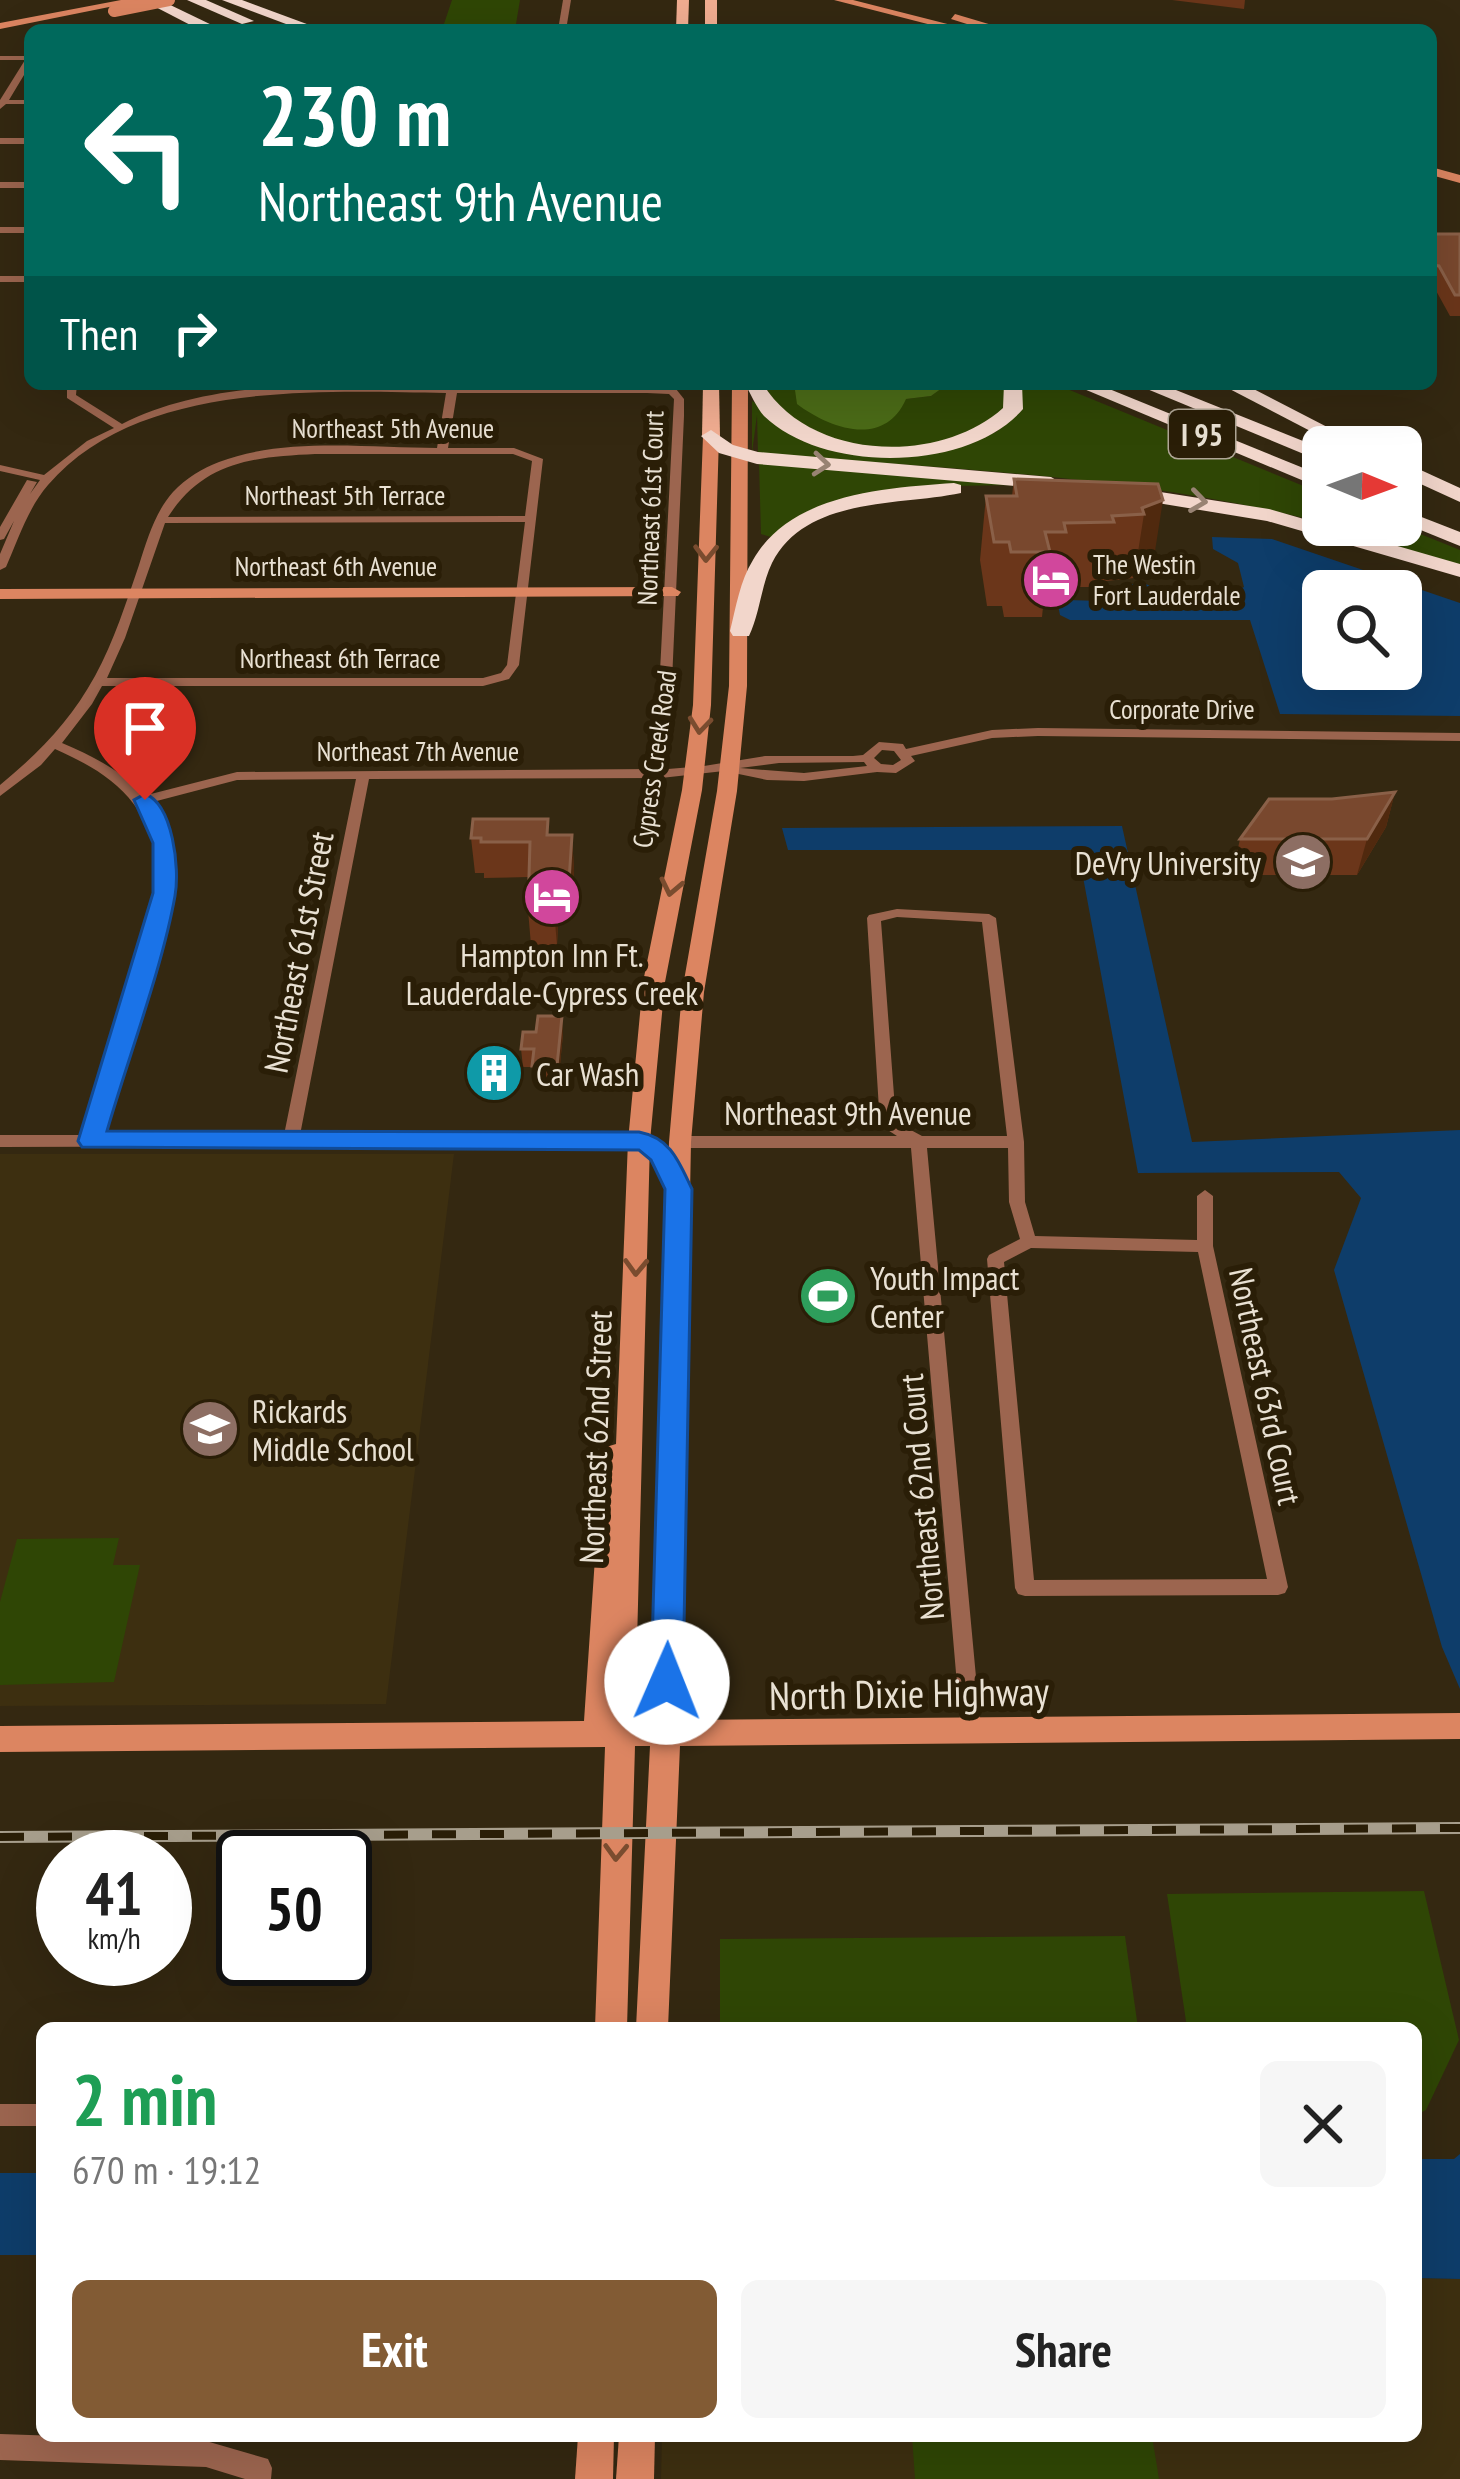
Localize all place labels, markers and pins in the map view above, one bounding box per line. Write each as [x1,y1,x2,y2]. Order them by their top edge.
place label: The Westin Fort Lauderdale [1093,547,1241,612]
hotel icon: The Westin Fort Lauderdale [1020,549,1082,611]
pin [94,677,196,800]
school or university icon: DeVry University [1272,831,1334,893]
place label: DeVry University [1075,841,1262,884]
hotel icon: Hampton Inn Ft. Lauderdale-Cypress Creek [521,866,583,928]
place label: Hampton Inn Ft. Lauderdale-Cypress Creek [406,933,698,1014]
building icon: Car Wash [463,1042,525,1104]
place label: Car Wash [536,1052,639,1095]
place label: Youth Impact Center [870,1256,1019,1337]
sports icon: Youth Impact Center [797,1265,859,1327]
place label: Rickards Middle School [252,1389,414,1470]
school or university icon: Rickards Middle School [179,1398,241,1460]

